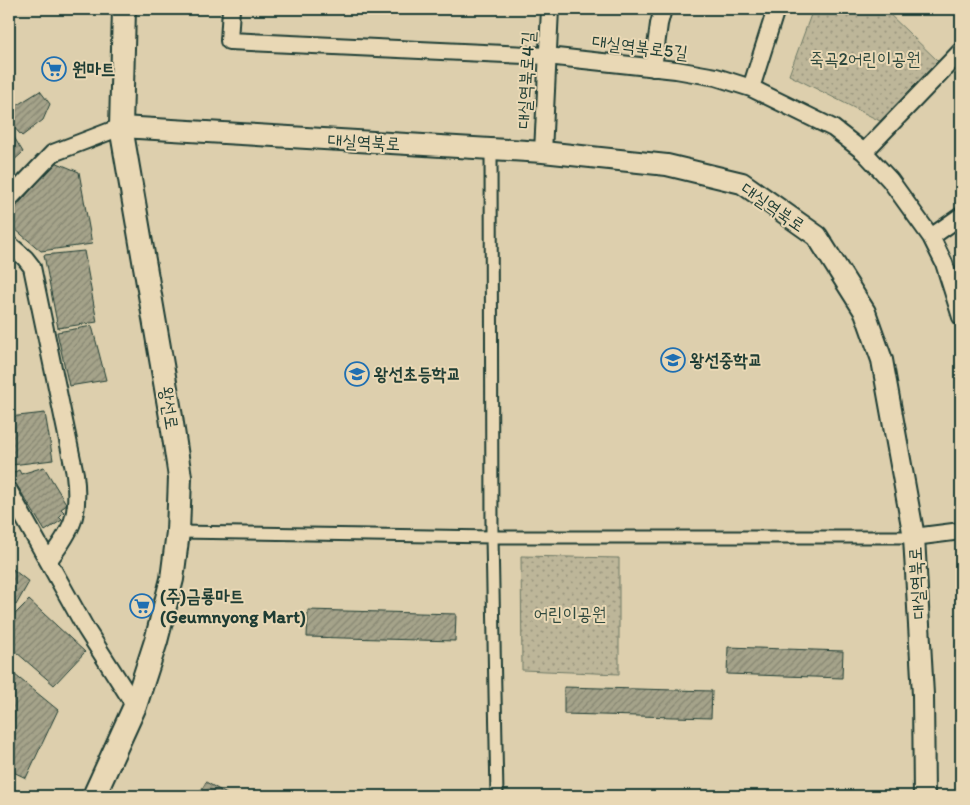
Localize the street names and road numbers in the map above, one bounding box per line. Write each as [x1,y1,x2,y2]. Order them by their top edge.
street label: 대실역북로4길 [512,30,540,129]
street label: 대실역북로5길 [591,30,690,64]
street label: 대실역북로 [327,129,401,155]
street label: 대실역북로 [737,178,809,236]
street label: 왕선로 [155,385,183,431]
street label: 대실역북로 [904,546,930,620]

